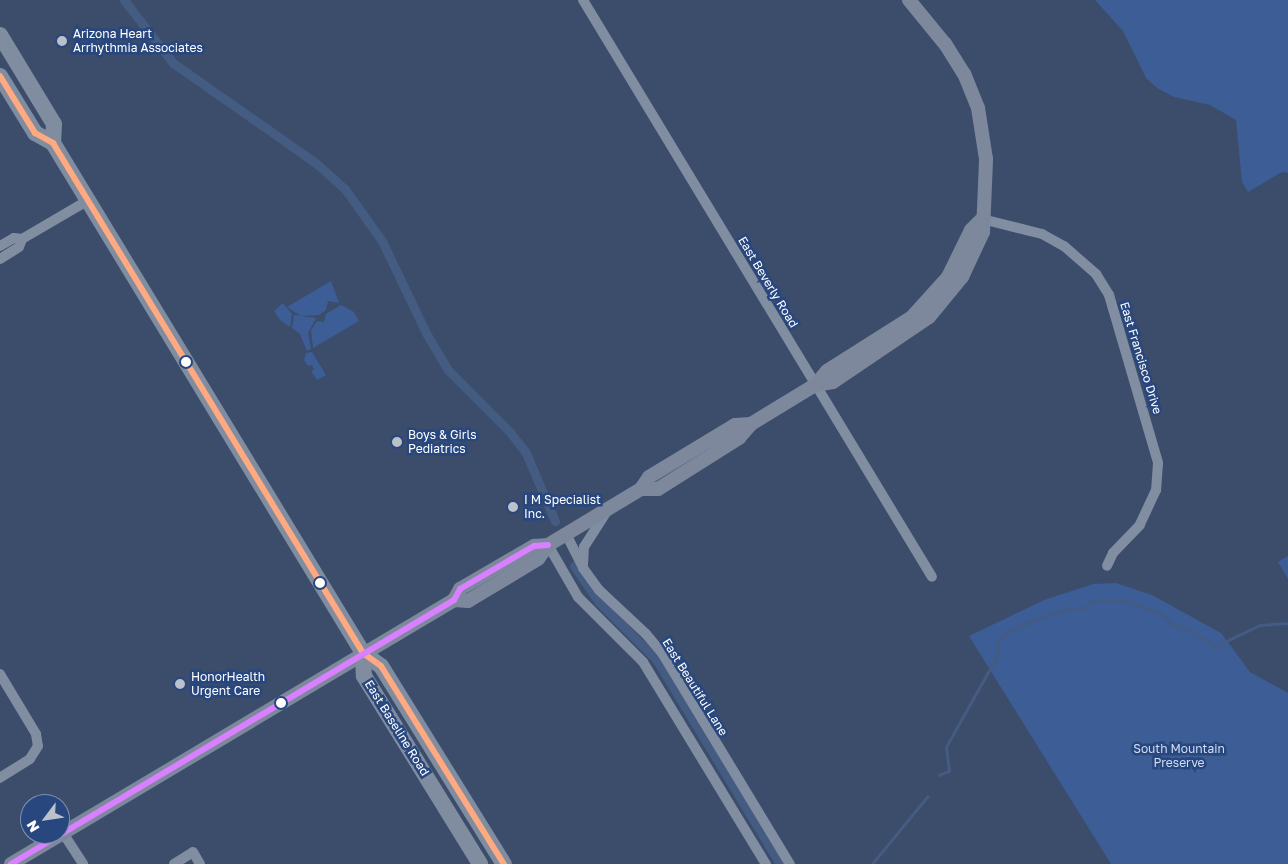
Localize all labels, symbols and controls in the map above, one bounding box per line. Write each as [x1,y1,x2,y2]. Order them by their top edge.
place label: Arizona Heart Arrhythmia Associates [73,27,203,55]
marker: Arizona Heart Arrhythmia Associates [55,34,69,48]
street label: East Beverly Road [735,234,801,330]
street label: East Francisco Drive [1117,300,1165,416]
unlabelled marker [181,357,191,367]
place label: Boys & Girls Pediatrics [408,428,477,456]
marker: Boys & Girls Pediatrics [390,435,404,449]
place label: I M Specialist Inc. [524,493,601,521]
marker: I M Specialist Inc. [506,500,520,514]
unlabelled marker [315,578,325,588]
street label: East Beautiful Lane [659,636,731,738]
place label: HonorHealth Urgent Care [191,670,265,698]
marker: HonorHealth Urgent Care [173,677,187,691]
street label: East Baseline Road [362,678,432,778]
unlabelled marker [276,698,286,708]
park label: South Mountain Preserve [1133,742,1225,770]
north arrow [20,794,70,844]
text: N [23,818,43,835]

